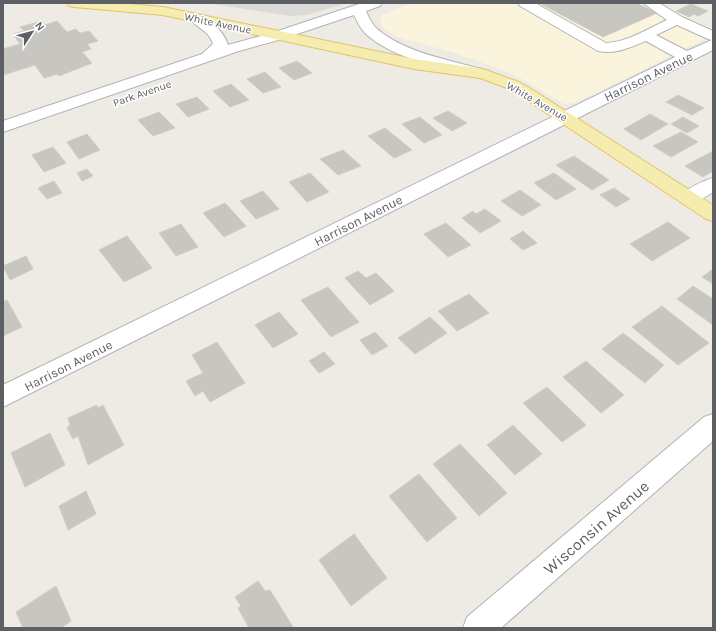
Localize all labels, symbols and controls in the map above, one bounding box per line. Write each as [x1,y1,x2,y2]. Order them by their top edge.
street label: White Avenue [183,10,253,37]
north arrow [12,12,52,52]
text: N [32,19,47,33]
street label: Harrison Avenue [601,48,695,104]
street label: Park Avenue [111,77,174,110]
street label: White Avenue [504,79,570,124]
street label: Harrison Avenue [312,192,405,249]
street label: Harrison Avenue [22,337,115,394]
street label: Wisconsin Avenue [540,476,653,578]

